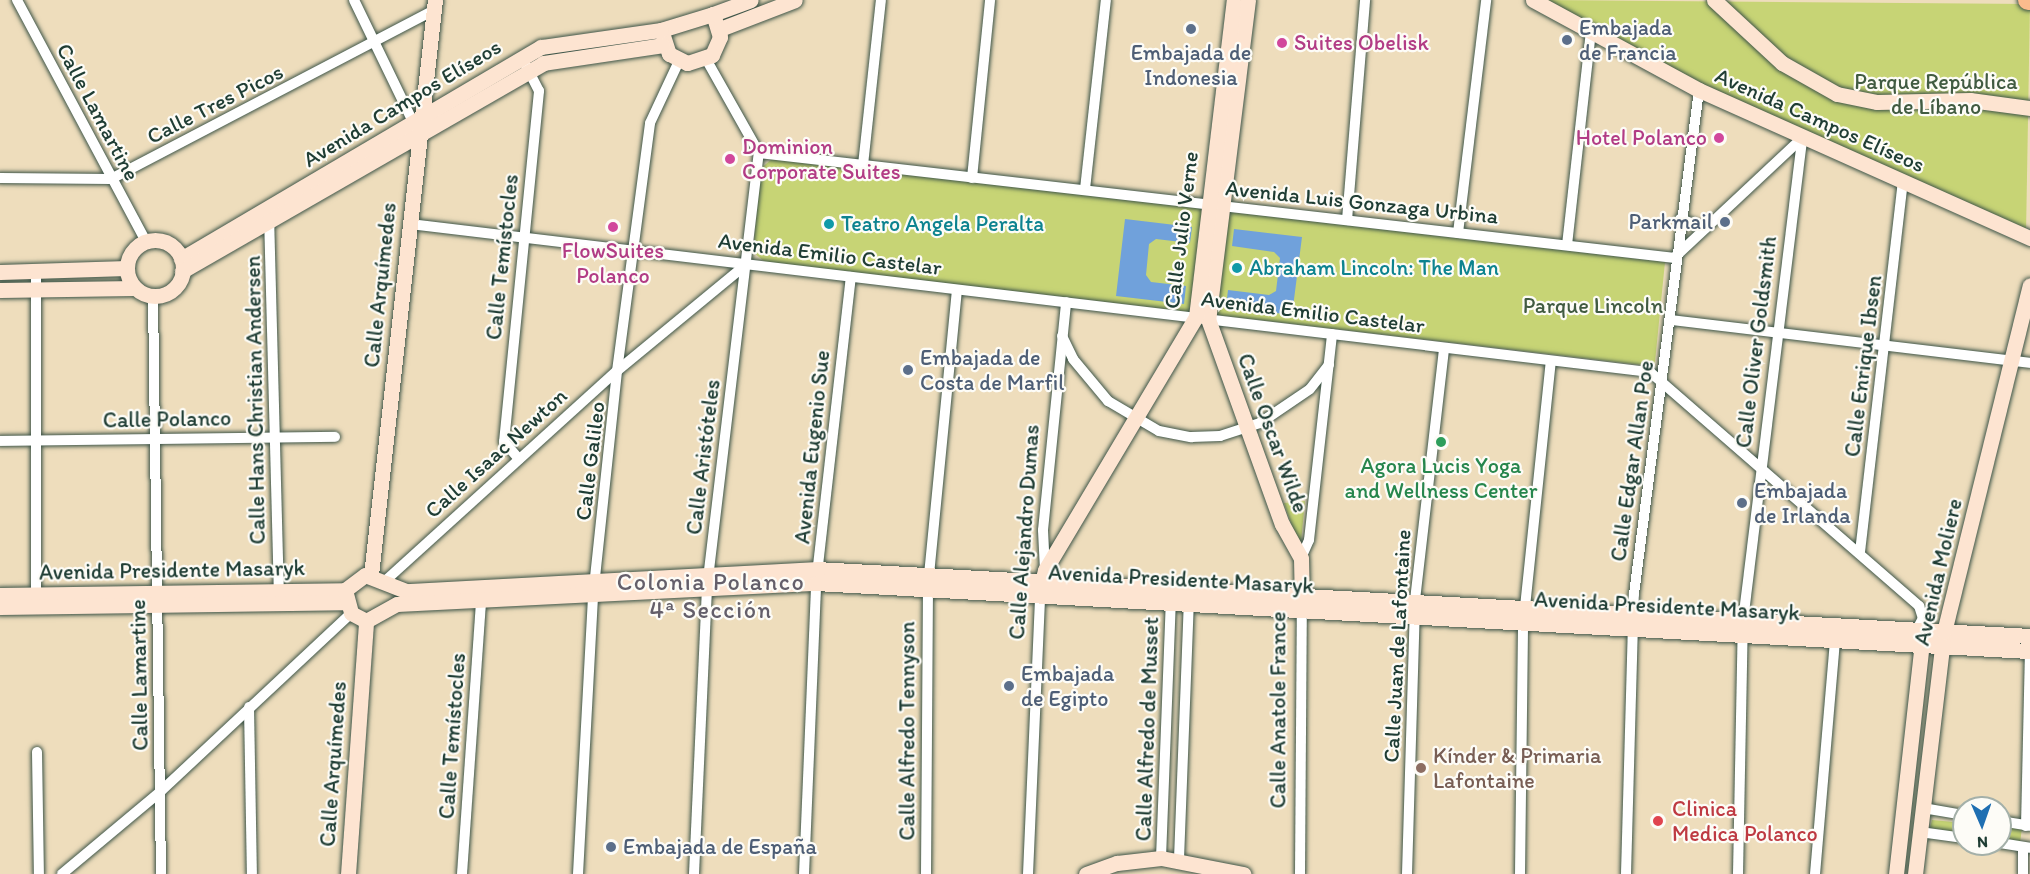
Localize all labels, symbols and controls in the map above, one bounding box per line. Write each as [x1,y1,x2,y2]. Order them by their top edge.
place label: Embajada de Francia [1579,14,1677,66]
marker: Embajada de Indonesia [1184,22,1198,36]
place label: Suites Obelisk [1294,30,1429,56]
street label: Avenida Campos Elíseos [298,33,506,173]
marker: Embajada de Francia [1560,33,1574,47]
marker: Suites Obelisk [1275,36,1289,50]
street label: Calle Lamartine [51,39,145,185]
place label: Embajada de Indonesia [1131,39,1251,90]
street label: Calle Tres Picos [143,59,287,149]
street label: Avenida Campos Elíseos [1711,62,1929,178]
park label: Parque República de Líbano [1854,68,2018,119]
place label: Hotel Polanco [1577,125,1707,151]
marker: Hotel Polanco [1712,131,1726,145]
place label: Dominion Corporate Suites [742,133,901,184]
street label: Calle Julio Verne [1158,150,1204,310]
marker: Dominion Corporate Suites [723,152,737,166]
street label: Calle Temístocles [480,174,524,340]
street label: Avenida Luis Gonzaga Urbina [1224,175,1500,229]
street label: Calle Arquímedes [358,201,402,369]
place label: Parkmail [1629,209,1713,235]
place label: Teatro Angela Peralta [841,211,1043,237]
marker: Parkmail [1718,215,1732,229]
marker: Teatro Angela Peralta [822,217,836,231]
marker: FlowSuites Polanco [606,220,620,234]
street label: Avenida Emilio Castelar [717,227,943,281]
street label: Calle Oliver Goldsmith [1730,234,1782,450]
place label: FlowSuites Polanco [562,237,664,288]
street label: Calle Hans Christian Andersen [239,255,271,545]
place label: Abraham Lincoln: The Man [1249,255,1500,281]
marker: Abraham Lincoln: The Man [1230,261,1244,275]
street label: Calle Enrique Ibsen [1839,274,1887,458]
street label: Avenida Emilio Castelar [1200,285,1426,339]
park label: Parque Lincoln [1523,293,1663,319]
place label: Embajada de Costa de Marfil [920,344,1064,396]
street label: Avenida Eugenio Sue [789,349,835,545]
street label: Calle Oscar Wilde [1232,350,1314,516]
street label: Calle Edgar Allan Poe [1605,359,1659,563]
marker: Embajada de Costa de Marfil [901,363,915,377]
street label: Calle Aristóteles [680,378,726,536]
street label: Calle Isaac Newton [420,383,572,523]
street label: Calle Galileo [570,400,610,522]
street label: Calle Polanco [103,405,231,433]
street label: Calle Alejandro Dumas [1003,424,1045,640]
marker: Agora Lucis Yoga and Wellness Center [1434,435,1448,449]
place label: Agora Lucis Yoga and Wellness Center [1344,452,1538,504]
place label: Embajada de Irlanda [1754,477,1852,528]
marker: Embajada de Irlanda [1735,496,1749,510]
street label: Avenida Moliere [1908,496,1968,648]
street label: Calle Juan de Lafontaine [1378,529,1416,763]
street label: Avenida Presidente Masaryk [39,554,305,586]
street label: Avenida Presidente Masaryk [1048,559,1314,599]
district label: Colonia Polanco 4ª Sección [618,568,804,624]
street label: Avenida Presidente Masaryk [1534,586,1800,626]
street label: Calle Lamartine [124,600,154,750]
street label: Calle Anatole France [1265,612,1291,808]
street label: Calle Alfredo de Musset [1130,616,1164,842]
street label: Calle Alfredo Tennyson [894,622,920,840]
street label: Calle Temístocles [433,653,471,819]
place label: Embajada de Egipto [1021,660,1114,712]
marker: Embajada de Egipto [1002,679,1016,693]
street label: Calle Arquímedes [314,680,352,848]
place label: Kínder & Primaria Lafontaine [1433,742,1601,794]
marker: Kínder & Primaria Lafontaine [1414,761,1428,775]
place label: Clinica Medica Polanco [1672,795,1817,846]
north arrow [1952,796,2012,856]
marker: Clinica Medica Polanco [1649,812,1667,830]
text: N [1977,833,1988,852]
place label: Embajada de España [623,834,816,860]
marker: Embajada de España [604,840,618,854]

